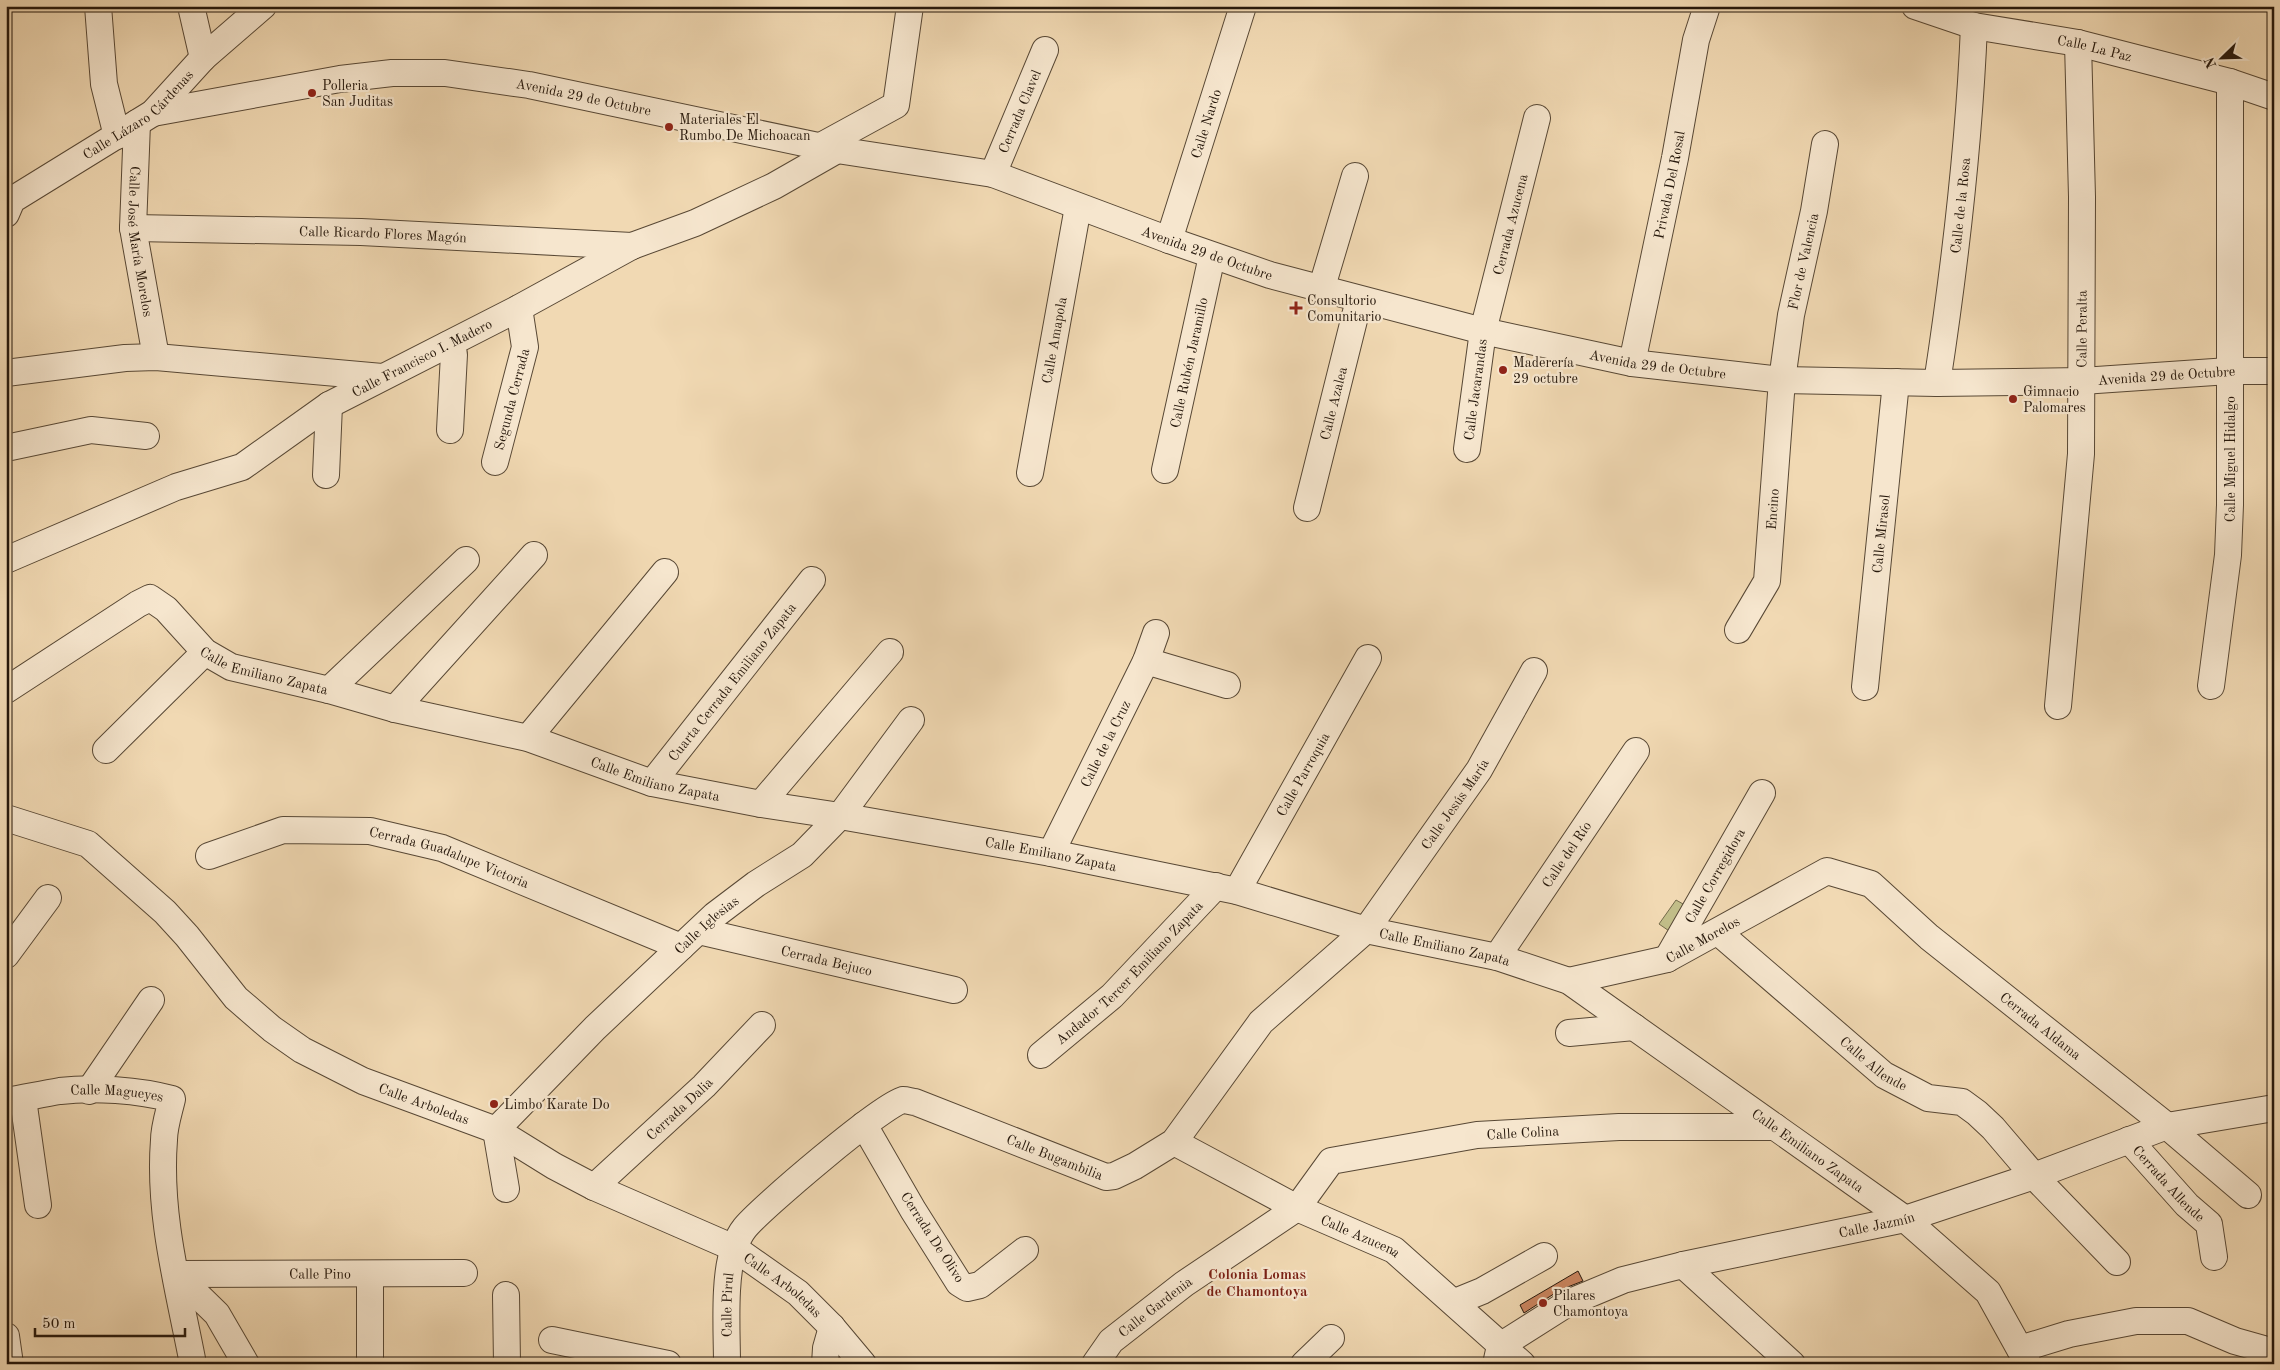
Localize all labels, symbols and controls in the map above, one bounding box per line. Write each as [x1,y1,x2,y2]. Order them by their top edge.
north arrow [2198,32,2248,82]
street label: Calle La Paz [2056,34,2133,65]
text: N [2202,55,2219,70]
street label: Calle Lázaro Cárdenas [81,68,196,162]
street label: Cerrada Clavel [997,68,1044,155]
street label: Avenida 29 de Octubre [515,77,652,119]
place label: Polleria San Juditas [322,79,393,109]
marker: Polleria San Juditas [306,87,318,99]
street label: Calle Nardo [1189,88,1224,160]
place label: Materiales El Rumbo De Michoacan [679,113,811,143]
marker: Materiales El Rumbo De Michoacan [663,121,675,133]
street label: Privada Del Rosal [1652,130,1688,240]
street label: Calle de la Rosa [1949,157,1973,254]
street label: Calle José María Morelos [125,166,155,318]
street label: Cerrada Azucena [1491,173,1531,277]
street label: Flor de Valencia [1786,212,1821,311]
street label: Avenida 29 de Octubre [1139,224,1274,283]
street label: Calle Ricardo Flores Magón [299,225,468,245]
street label: Calle Peralta [2075,290,2090,368]
place label: Consultorio Comunitario [1307,294,1382,324]
street label: Calle Amapola [1040,296,1070,385]
street label: Calle Rubén Jaramillo [1168,296,1211,429]
marker: Consultorio Comunitario [1289,301,1303,315]
street label: Calle Francisco I. Madero [350,317,495,400]
street label: Calle Jacarandas [1462,338,1490,441]
street label: Segunda Cerrada [492,347,532,452]
street label: Avenida 29 de Octubre [1588,348,1727,382]
place label: Maderería 29 octubre [1513,356,1578,386]
marker: Maderería 29 octubre [1497,364,1509,376]
street label: Calle Azalea [1318,365,1350,442]
street label: Avenida 29 de Octubre [2097,365,2235,388]
place label: Gimnacio Palomares [2023,385,2086,415]
marker: Gimnacio Palomares [2007,393,2019,405]
street label: Calle Miguel Hidalgo [2223,396,2238,523]
street label: Encino [1765,488,1782,530]
street label: Calle Mirasol [1871,494,1893,574]
street label: Cuarta Cerrada Emiliano Zapata [666,600,799,764]
street label: Calle Emiliano Zapata [197,645,329,698]
street label: Calle de la Cruz [1079,698,1133,790]
street label: Calle Parroquia [1274,730,1333,819]
street label: Calle Emiliano Zapata [588,755,721,804]
street label: Calle Jesús María [1419,757,1492,852]
street label: Calle del Río [1540,819,1594,890]
street label: Cerrada Guadalupe Victoria [368,825,531,891]
street label: Calle Corregidora [1683,826,1748,926]
street label: Calle Emiliano Zapata [984,836,1118,874]
street label: Calle Iglesias [672,894,742,957]
street label: Andador Tercer Emiliano Zapata [1054,898,1206,1048]
street label: Calle Morelos [1664,914,1742,966]
street label: Calle Emiliano Zapata [1378,927,1512,969]
street label: Cerrada Bejuco [779,944,874,979]
street label: Cerrada Aldama [1997,990,2083,1063]
street label: Calle Allende [1837,1034,1909,1094]
street label: Cerrada Dalia [644,1075,716,1143]
street label: Calle Arboledas [377,1081,471,1128]
street label: Calle Magueyes [70,1083,165,1105]
marker: Limbo Karate Do [488,1098,500,1110]
place label: Limbo Karate Do [504,1098,610,1112]
street label: Calle Emiliano Zapata [1749,1107,1866,1195]
street label: Calle Colina [1486,1124,1560,1142]
street label: Calle Bugambilia [1004,1133,1105,1183]
street label: Cerrada Allende [2130,1143,2207,1225]
street label: Cerrada De Olivo [898,1190,967,1285]
street label: Calle Jazmín [1837,1210,1917,1241]
street label: Calle Azucena [1318,1213,1403,1260]
street label: Calle Arboledas [740,1251,824,1320]
street label: Calle Pino [289,1267,351,1282]
district label: Colonia Lomas de Chamontoya [1206,1268,1308,1300]
street label: Calle Pirul [720,1272,736,1337]
street label: Calle Gardenia [1116,1275,1195,1340]
place label: Pilares Chamontoya [1553,1289,1628,1319]
marker: Pilares Chamontoya [1537,1297,1549,1309]
scale bar [35,1305,185,1337]
text: 50 m [42,1317,76,1332]

